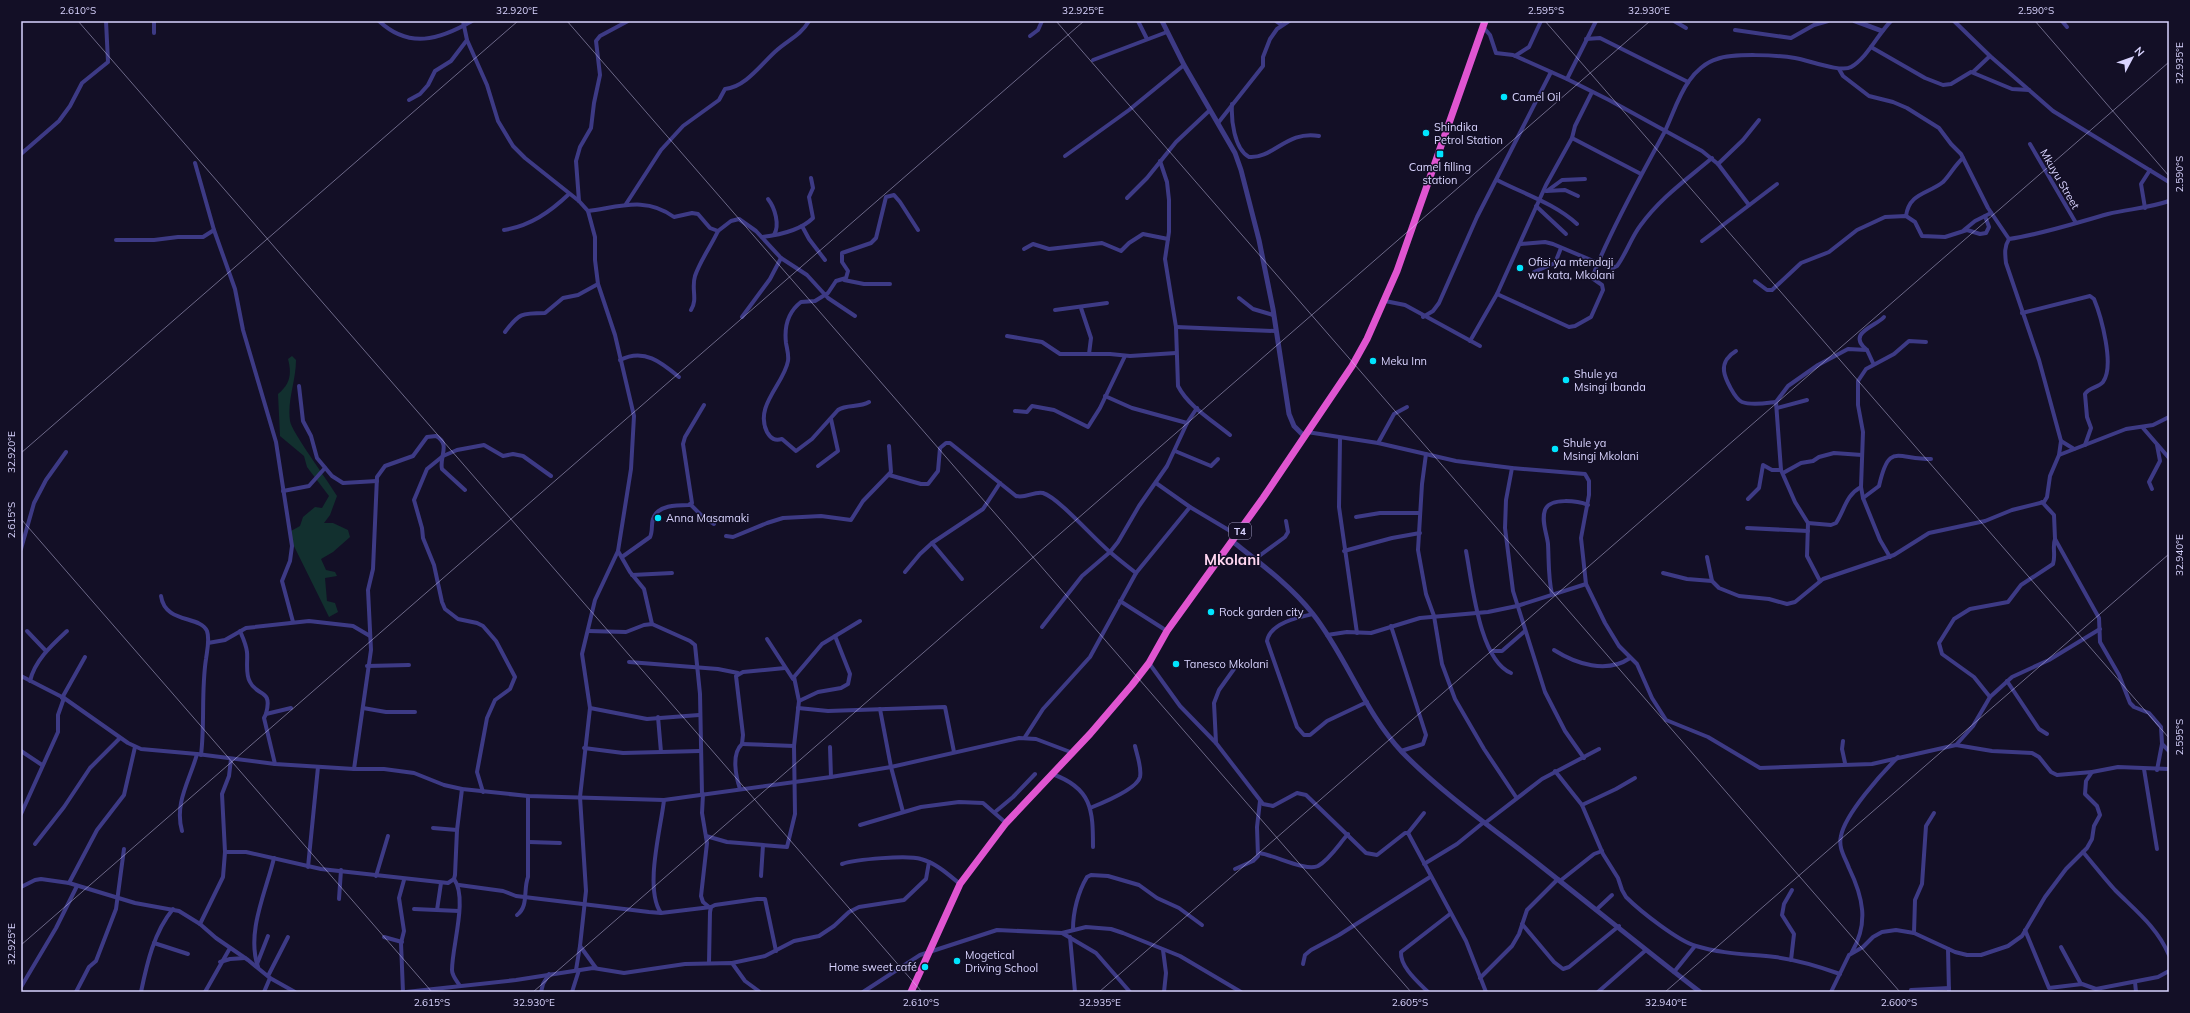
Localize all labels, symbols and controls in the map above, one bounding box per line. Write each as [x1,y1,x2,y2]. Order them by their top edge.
text: 2.610°S [60,4,96,17]
text: 32.920°E [496,4,538,17]
text: 32.925°E [1062,4,1104,17]
text: 2.595°S [1528,4,1564,17]
text: 32.930°E [1628,4,1670,17]
text: 2.590°S [2018,4,2054,17]
north arrow [2112,38,2152,78]
text: 32.935°E [2173,42,2186,84]
text: N [2132,44,2148,59]
place label: Camel Oil [1512,90,1561,104]
marker: Camel Oil [1499,92,1509,102]
place label: Shindika Petrol Station [1434,120,1503,147]
marker: Shindika Petrol Station [1421,128,1431,138]
street label: Mkuyu Street [2037,147,2083,212]
marker: Camel filling station [1435,149,1445,159]
text: 2.590°S [2173,156,2186,192]
place label: Camel filling station [1409,160,1471,187]
place label: Ofisi ya mtendaji wa kata, Mkolani [1528,255,1615,282]
marker: Ofisi ya mtendaji wa kata, Mkolani [1515,263,1525,273]
place label: Meku Inn [1381,354,1427,368]
marker: Meku Inn [1368,356,1378,366]
place label: Shule ya Msingi Ibanda [1574,367,1646,394]
marker: Shule ya Msingi Ibanda [1561,375,1571,385]
text: 32.920°E [5,431,18,473]
place label: Shule ya Msingi Mkolani [1563,436,1639,463]
marker: Shule ya Msingi Mkolani [1550,444,1560,454]
text: 2.615°S [5,502,18,538]
place label: Anna Masamaki [666,511,749,525]
marker: Anna Masamaki [653,513,663,523]
road number: T4 [1229,523,1251,539]
text: 32.940°E [2173,534,2186,576]
district label: Mkolani [1204,550,1260,569]
place label: Rock garden city [1219,605,1304,619]
marker: Rock garden city [1206,607,1216,617]
place label: Tanesco Mkolani [1184,657,1268,671]
marker: Tanesco Mkolani [1171,659,1181,669]
text: 2.595°S [2173,719,2186,755]
text: 32.925°E [5,923,18,965]
place label: Mogetical Driving School [965,948,1038,975]
marker: Mogetical Driving School [952,956,962,966]
place label: Home sweet café [829,960,917,974]
marker: Home sweet café [920,962,930,972]
text: 2.615°S [414,996,450,1009]
text: 32.930°E [513,996,555,1009]
text: 2.610°S [903,996,939,1009]
text: 32.935°E [1079,996,1121,1009]
text: 2.605°S [1392,996,1428,1009]
text: 32.940°E [1645,996,1687,1009]
text: 2.600°S [1881,996,1917,1009]

